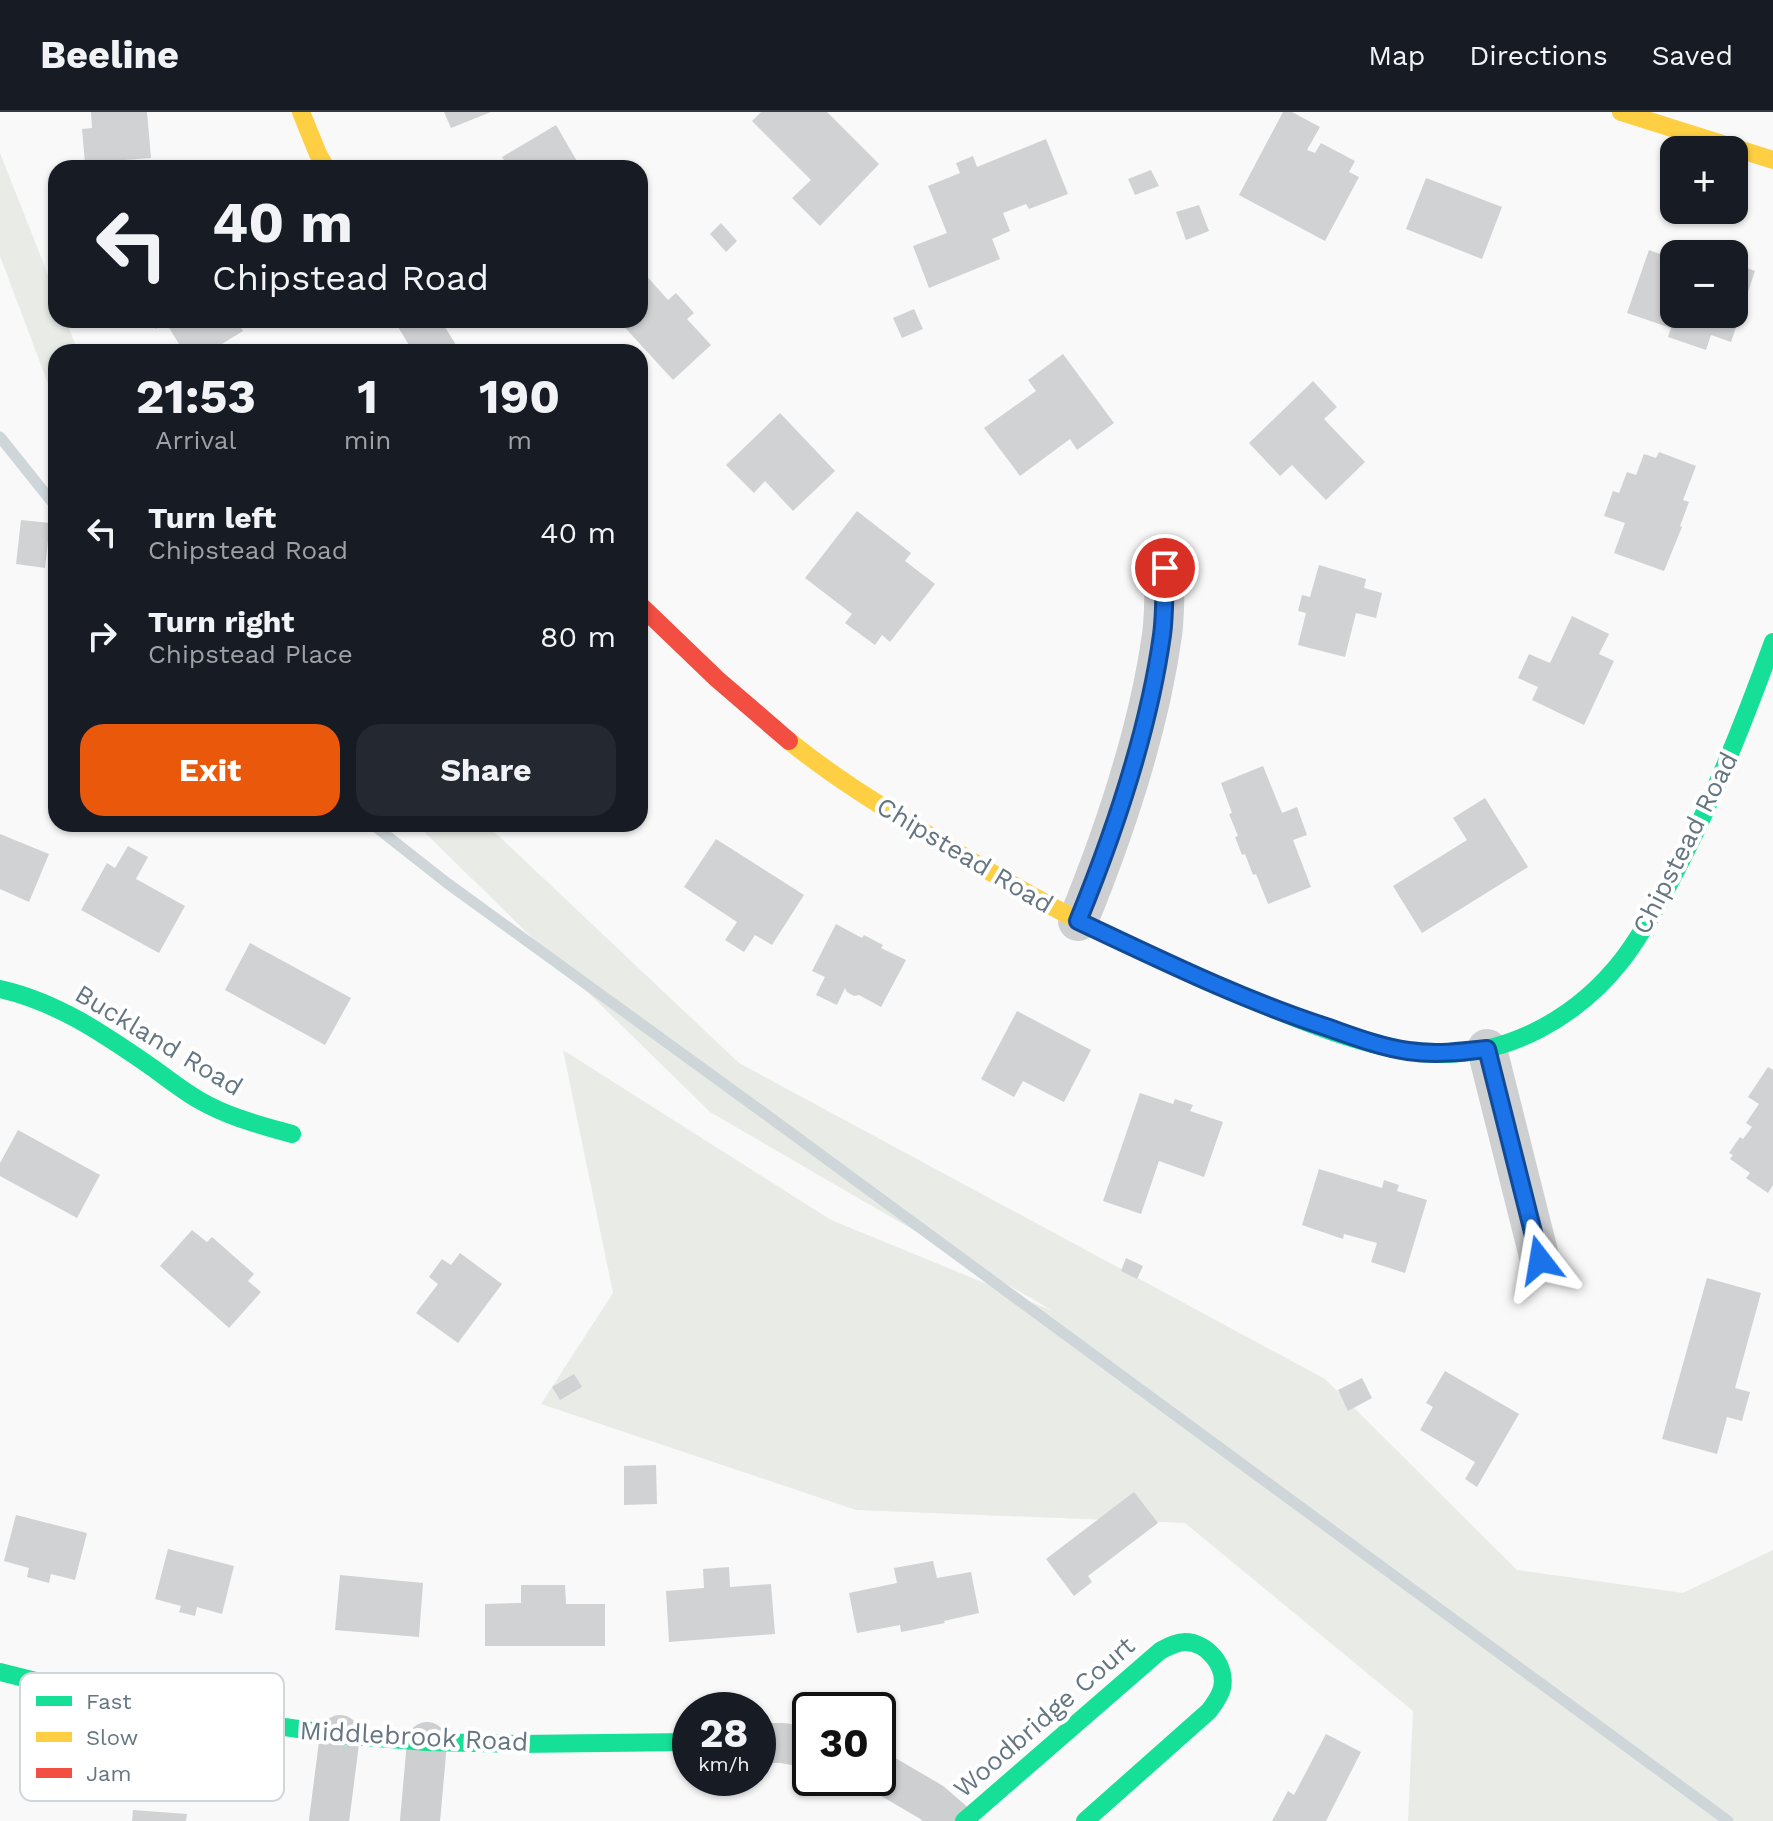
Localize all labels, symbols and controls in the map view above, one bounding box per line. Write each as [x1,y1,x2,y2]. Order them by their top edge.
text: Beeline [40,33,179,77]
text: Map [1368,39,1425,72]
text: Directions [1469,39,1608,72]
text: Saved [1652,39,1733,72]
map controls [1660,136,1748,328]
button: + [1660,136,1748,224]
text: 40 m [212,190,353,256]
icon: left [80,192,184,296]
button: − [1660,240,1748,328]
text: Chipstead Road [212,257,489,299]
text: 21:53 [136,368,256,425]
text: 1 [357,368,378,425]
text: 190 [479,368,560,425]
text: Arrival [155,425,236,455]
text: min [344,425,391,455]
text: m [507,425,532,455]
text: Turn left [148,500,276,535]
icon: left [80,510,124,554]
text: 40 m [540,515,616,550]
pin [1131,534,1199,602]
text: Chipstead Road [148,535,348,565]
icon: arrive [1143,546,1187,590]
text: Turn right [148,604,294,639]
icon: right [80,614,124,658]
text: 80 m [540,619,616,654]
text: Chipstead Place [148,639,353,669]
button: Exit [80,724,340,816]
button: Share [356,724,616,816]
street label: Chipstead Road [1626,747,1744,939]
street label: Chipstead Road [872,791,1058,919]
street label: Buckland Road [70,978,248,1102]
position arrow [1498,1218,1582,1302]
street label: Woodbridge Court [948,1630,1141,1804]
legend [20,1673,284,1801]
text: Fast [86,1689,132,1714]
speed limit sign: 30 [792,1692,896,1796]
text: 28 [700,1710,748,1757]
street label: Middlebrook Road [299,1715,529,1757]
text: Slow [86,1725,138,1750]
text: km/h [698,1752,750,1776]
text: Jam [86,1761,131,1786]

